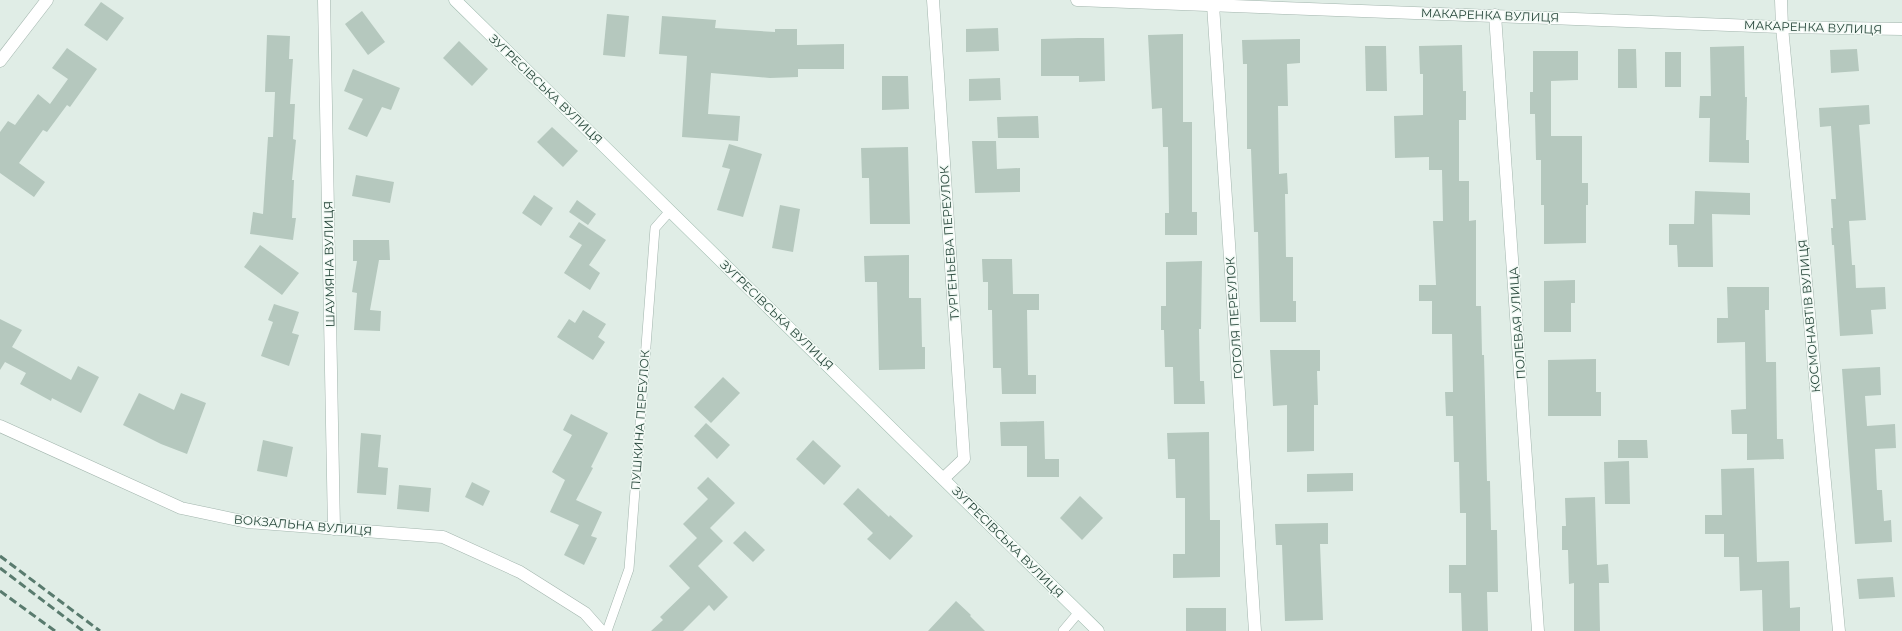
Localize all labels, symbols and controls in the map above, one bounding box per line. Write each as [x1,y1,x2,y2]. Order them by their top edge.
street label: МАКАРЕНКА ВУЛИЦЯ [1421,5,1559,25]
street label: МАКАРЕНКА ВУЛИЦЯ [1744,17,1882,37]
street label: ЗУГРЕСІВСЬКА ВУЛИЦЯ [486,31,606,147]
street label: ТУРГЕНЬЕВА ПЕРЕУЛОК [936,165,962,321]
street label: ШАУМЯНА ВУЛИЦЯ [320,201,338,327]
street label: КОСМОНАВТІВ ВУЛИЦЯ [1795,239,1823,393]
street label: ГОГОЛЯ ПЕРЕУЛОК [1222,256,1246,380]
street label: ЗУГРЕСІВСЬКА ВУЛИЦЯ [717,257,837,373]
street label: ПОЛЕВАЯ УЛИЦА [1506,266,1528,380]
street label: ПУШКИНА ПЕРЕУЛОК [628,349,652,491]
street label: ЗУГРЕСІВСЬКА ВУЛИЦЯ [949,483,1067,601]
street label: ВОКЗАЛЬНА ВУЛИЦЯ [233,511,373,539]

